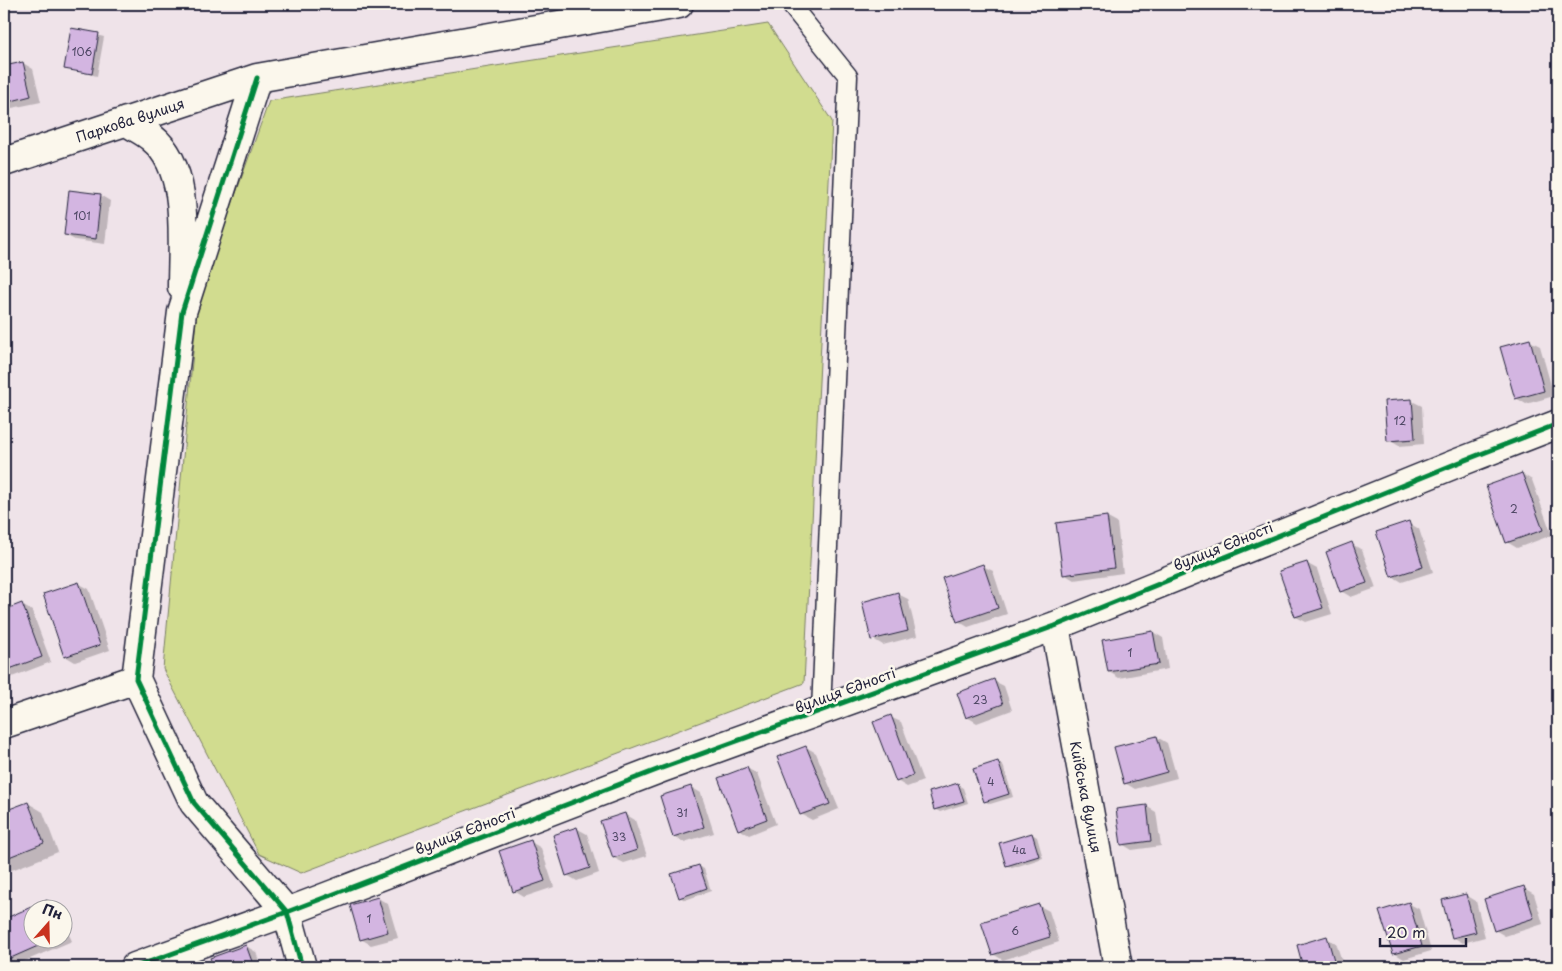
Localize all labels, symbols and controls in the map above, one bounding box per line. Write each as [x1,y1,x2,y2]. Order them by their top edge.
house number: 106 [72,43,93,60]
street label: Паркова вулиця [73,93,187,147]
house number: 101 [73,207,91,224]
house number: 12 [1394,412,1407,429]
house number: 2 [1510,500,1518,517]
street label: вулиця Єдності [1170,516,1276,576]
house number: 1 [1128,644,1133,661]
street label: вулиця Єдності [792,662,898,718]
house number: 23 [973,691,987,708]
street label: Київська вулиця [1065,739,1107,855]
house number: 4 [987,773,995,790]
street label: вулиця Єдності [412,802,518,860]
house number: 31 [676,804,688,821]
house number: 33 [612,828,626,845]
house number: 4а [1012,841,1026,858]
north arrow [22,898,72,948]
text: Пн [39,898,66,925]
house number: 1 [367,910,372,927]
scale bar [1380,916,1466,948]
text: 20 m [1387,920,1426,943]
house number: 6 [1011,922,1019,939]

